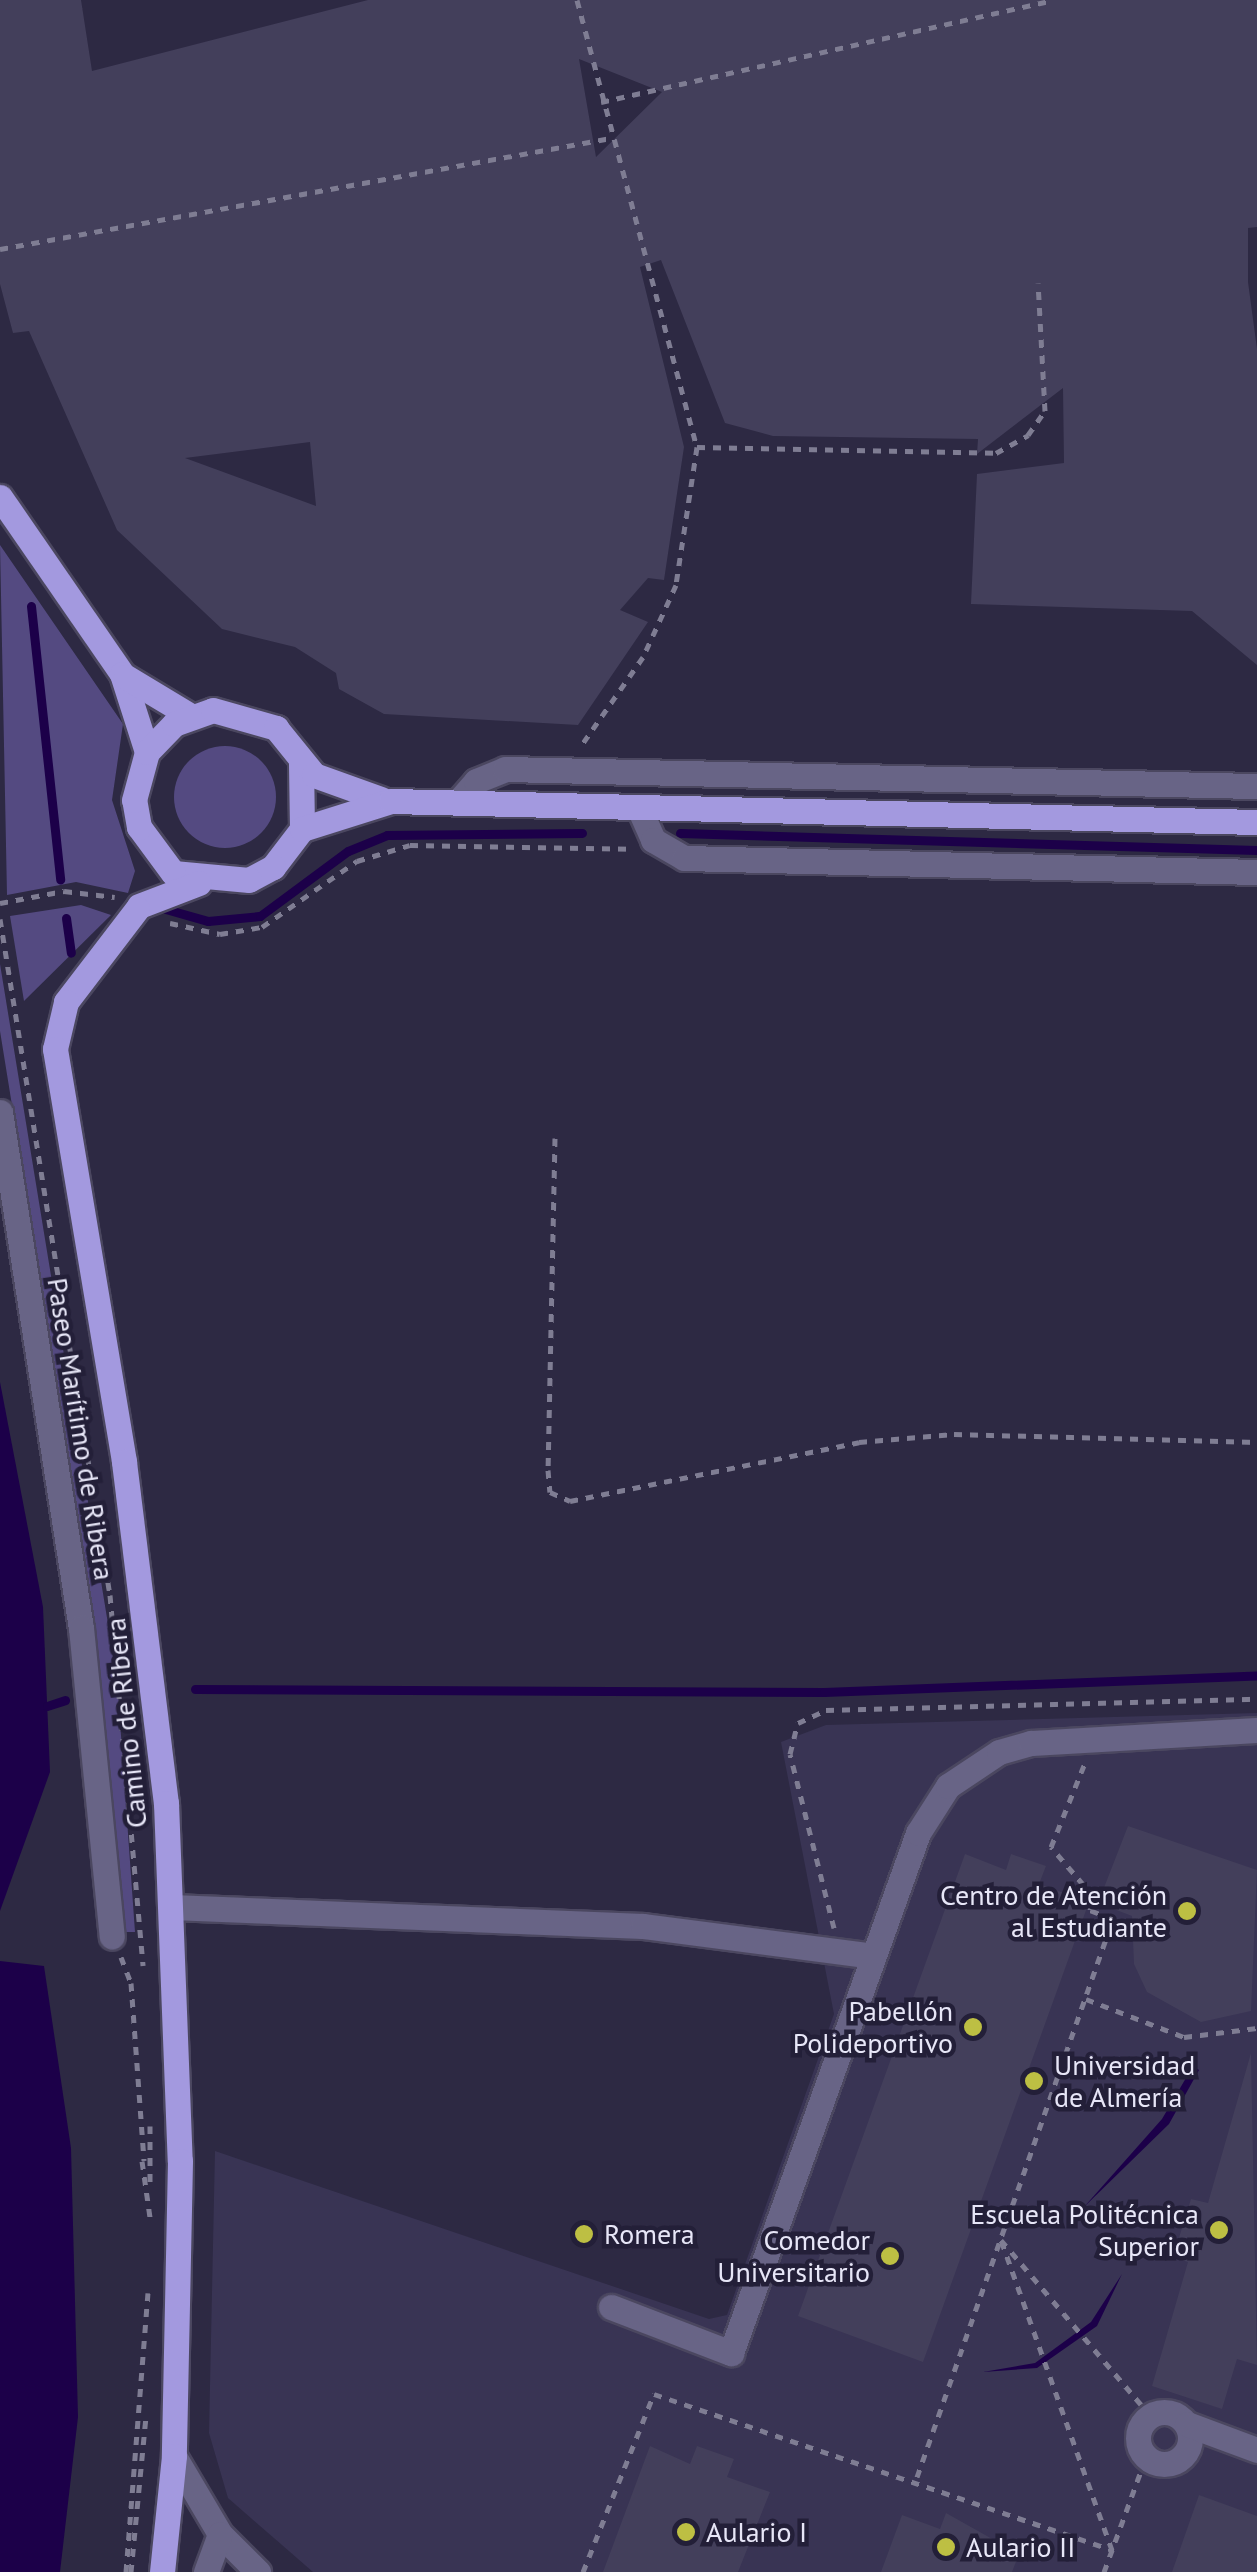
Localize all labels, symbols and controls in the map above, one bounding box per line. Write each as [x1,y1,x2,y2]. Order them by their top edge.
street label: Paseo Marítimo de Ribera [40,1275,122,1583]
street label: Camino de Ribera [98,1616,154,1830]
place label: Centro de Atención al Estudiante [939,1878,1167,1944]
marker: Centro de Atención al Estudiante [1176,1900,1198,1922]
place label: Pabellón Polideportivo [793,1994,953,2060]
marker: Pabellón Polideportivo [962,2016,984,2038]
place label: Universidad de Almería [1054,2048,1195,2114]
marker: Universidad de Almería [1023,2070,1045,2092]
place label: Escuela Politécnica Superior [970,2197,1199,2263]
place label: Romera [604,2217,695,2251]
marker: Escuela Politécnica Superior [1208,2219,1230,2241]
marker: Romera [573,2223,595,2245]
place label: Comedor Universitario [717,2223,870,2289]
marker: Comedor Universitario [879,2245,901,2267]
place label: Aulario I [706,2515,807,2549]
marker: Aulario I [675,2521,697,2543]
place label: Aulario II [966,2530,1075,2564]
marker: Aulario II [935,2536,957,2558]

